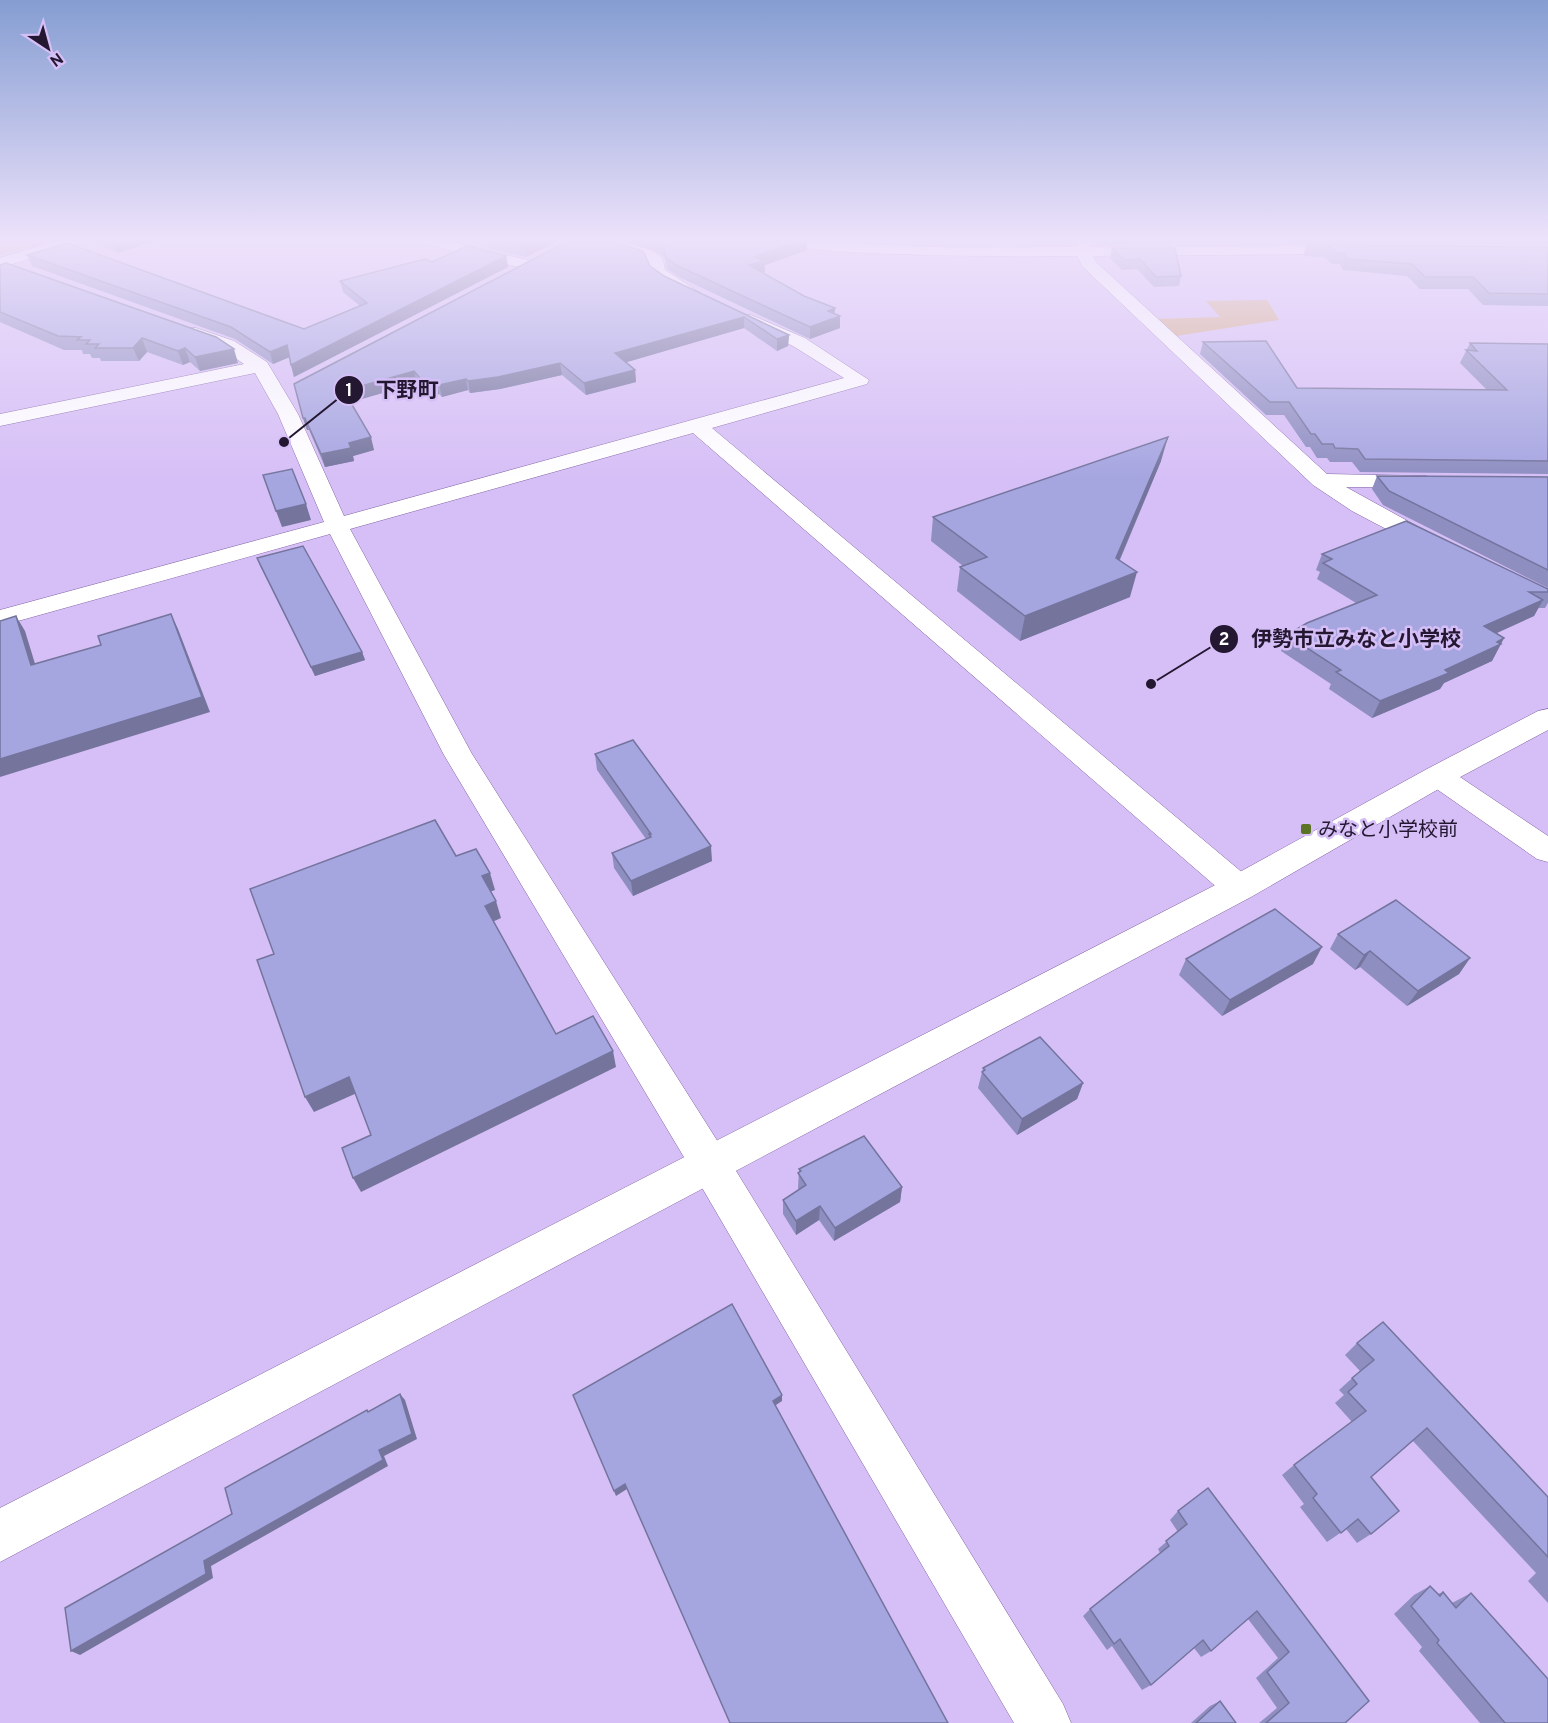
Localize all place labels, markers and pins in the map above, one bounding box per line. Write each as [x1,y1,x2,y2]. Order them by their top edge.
callout: 下野町 [334,370,451,409]
callout: 伊勢市立みなと小学校 [1209,619,1473,658]
place label: みなと小学校前 [1318,818,1458,844]
marker: みなと小学校前 [1299,822,1313,836]

